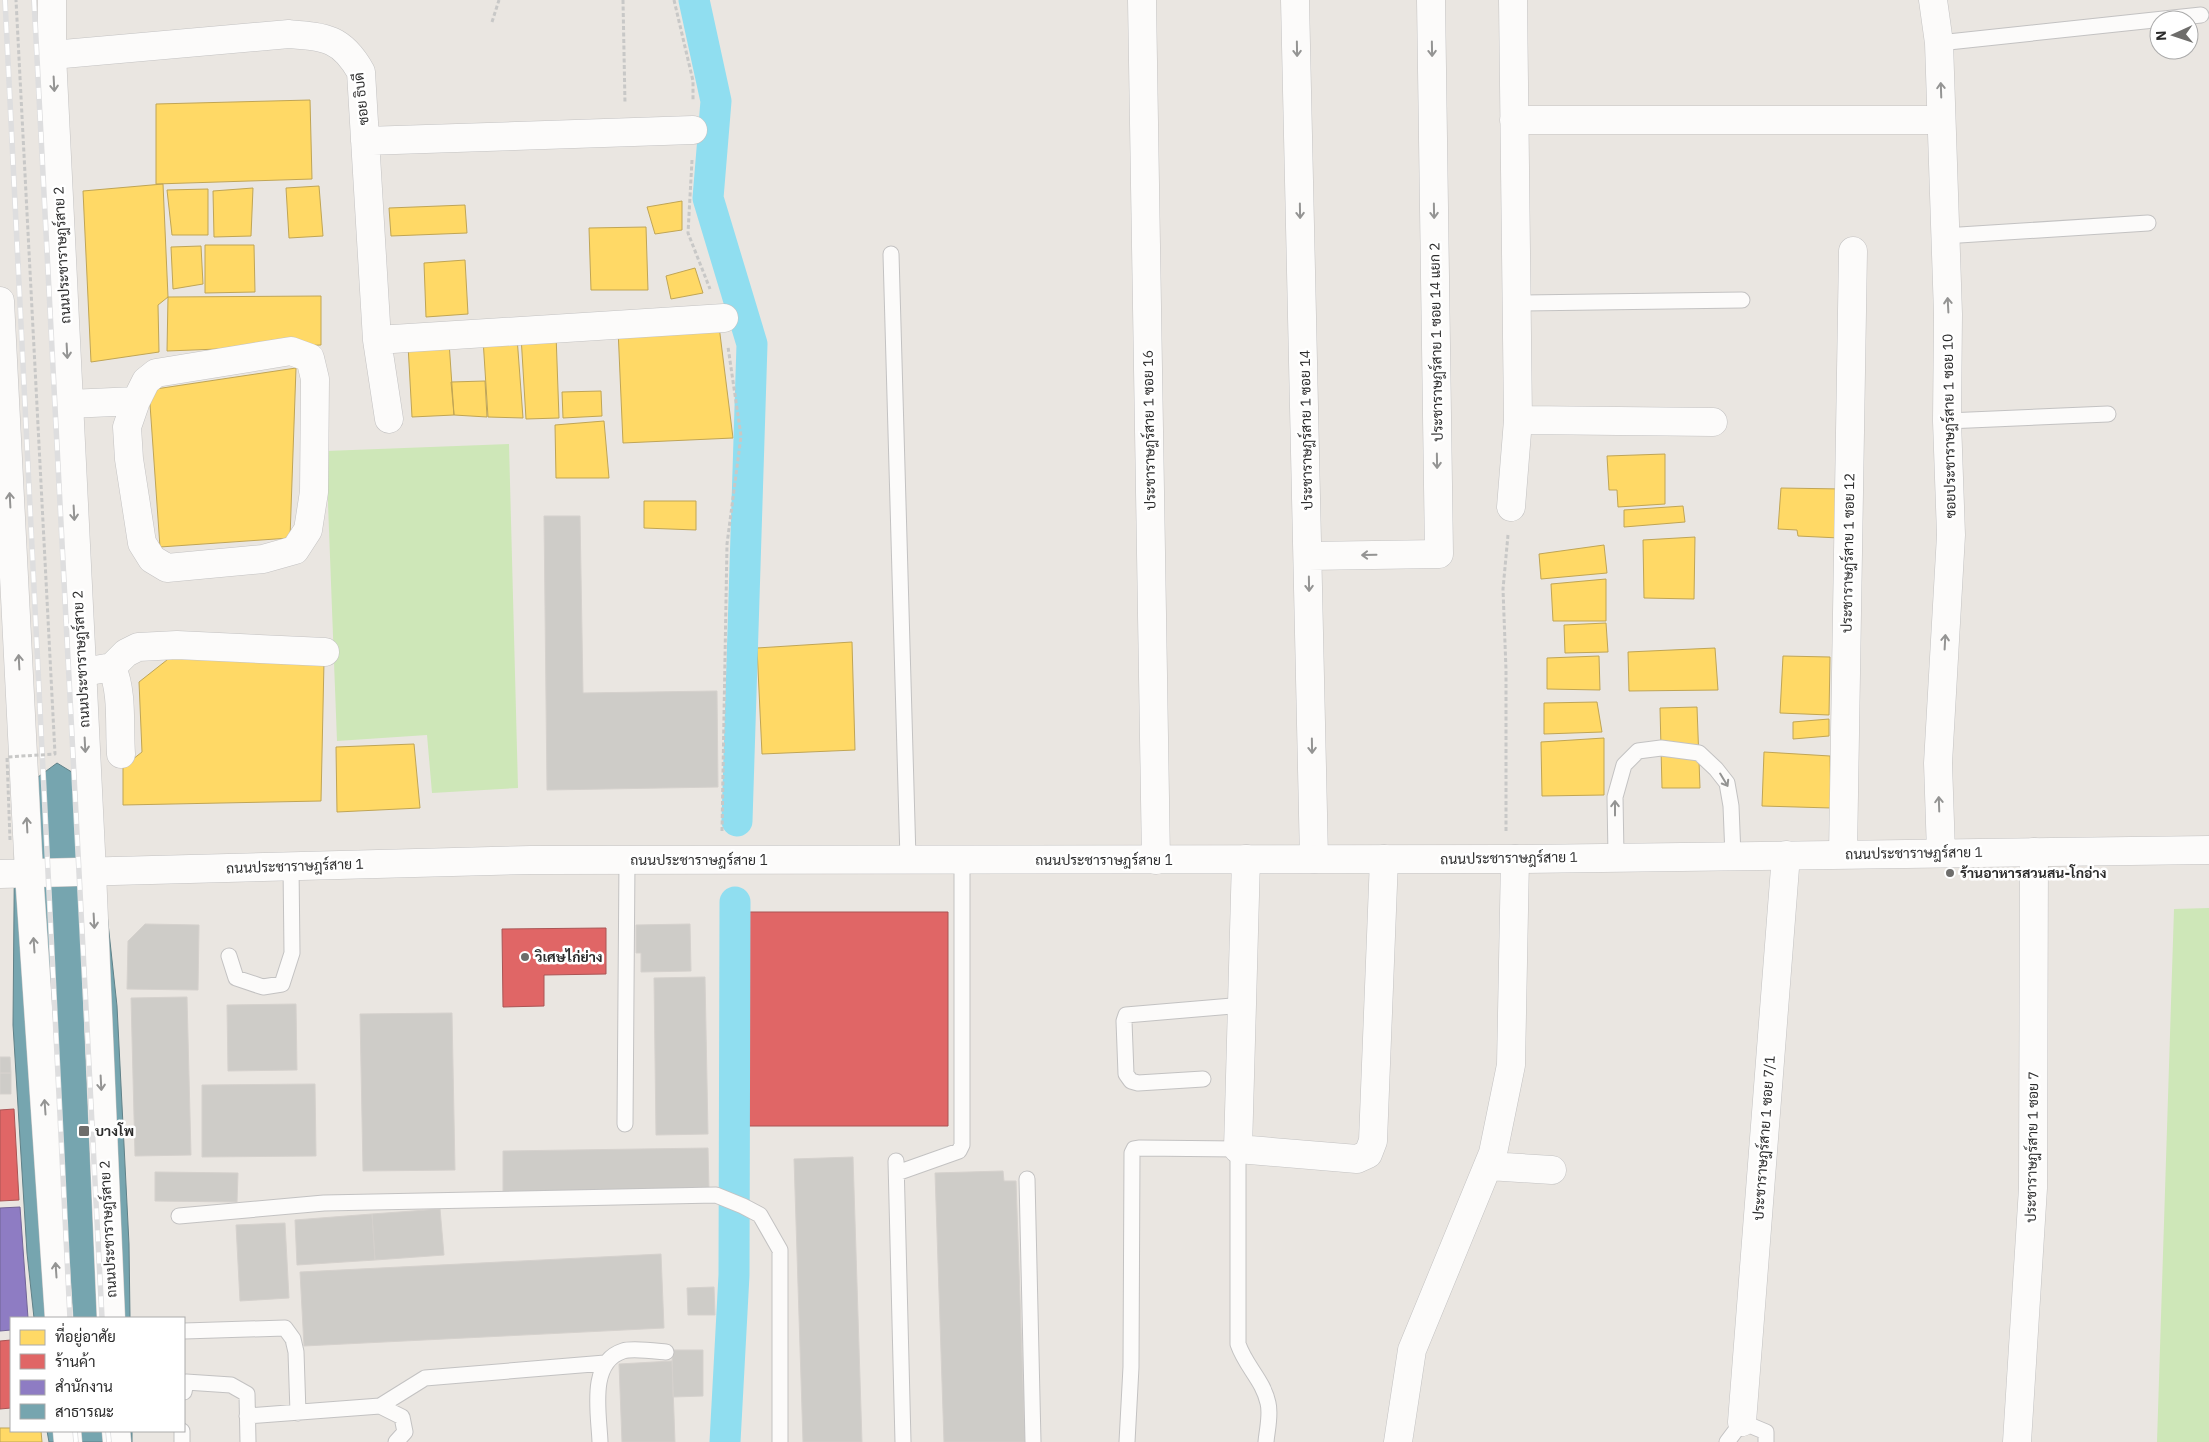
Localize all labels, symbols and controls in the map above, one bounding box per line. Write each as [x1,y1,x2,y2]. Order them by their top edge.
north arrow [2149,10,2199,60]
text: N [2152,30,2170,41]
one-way arrow [1292,40,1301,56]
one-way arrow [1427,40,1436,56]
street label: ซอย ธิบดี [349,72,373,126]
one-way arrow [49,75,58,91]
one-way arrow [1936,82,1945,98]
street label: ถนนประชาราษฎร์สาย 2 [49,186,75,324]
one-way arrow [1429,202,1439,219]
one-way arrow [1296,203,1305,219]
street label: ประชาราษฎร์สาย 1 ซอย 14 แยก 2 [1425,242,1447,442]
one-way arrow [1943,297,1952,313]
street label: ซอยประชาราษฎร์สาย 1 ซอย 10 [1938,333,1960,519]
one-way arrow [62,343,71,359]
street label: ประชาราษฎร์สาย 1 ซอย 16 [1139,350,1159,510]
street label: ประชาราษฎร์สาย 1 ซอย 14 [1296,350,1316,510]
one-way arrow [1433,453,1442,469]
street label: ประชาราษฎร์สาย 1 ซอย 12 [1838,473,1858,633]
one-way arrow [6,492,15,508]
one-way arrow [70,505,79,521]
one-way arrow [1362,550,1378,560]
one-way arrow [1304,575,1313,591]
street label: ถนนประชาราษฎร์สาย 2 [68,590,94,728]
one-way arrow [1941,634,1950,650]
one-way arrow [14,655,23,671]
one-way arrow [81,737,90,753]
one-way arrow [1307,738,1317,754]
one-way arrow [1719,773,1729,787]
one-way arrow [1935,796,1944,812]
one-way arrow [1610,800,1620,816]
one-way arrow [22,817,31,833]
street label: ถนนประชาราษฎร์สาย 1 [1845,843,1983,863]
street label: ถนนประชาราษฎร์สาย 1 [1440,848,1578,868]
street label: ถนนประชาราษฎร์สาย 1 [630,851,768,869]
street label: ถนนประชาราษฎร์สาย 1 [1035,851,1173,869]
street label: ถนนประชาราษฎร์สาย 1 [226,855,364,877]
place label: ร้านอาหารสวนสน-โกอ่าง [1960,864,2106,882]
marker: ร้านอาหารสวนสน-โกอ่าง [1944,867,1956,879]
one-way arrow [89,912,99,929]
one-way arrow [30,938,39,954]
place label: วิเศษไก่ย่าง [534,948,603,966]
marker: วิเศษไก่ย่าง [519,951,531,963]
street label: ประชาราษฎร์สาย 1 ซอย 7/1 [1749,1055,1779,1221]
street label: ประชาราษฎร์สาย 1 ซอย 7 [2022,1071,2042,1223]
one-way arrow [97,1075,106,1091]
one-way arrow [41,1100,50,1116]
place label: บางโพ [95,1122,134,1140]
marker: บางโพ [77,1124,91,1138]
street label: ถนนประชาราษฎร์สาย 2 [95,1160,121,1298]
one-way arrow [51,1262,61,1278]
legend [10,1317,185,1432]
text: ที่อยู่อาศัย [55,1322,116,1347]
text: ร้านค้า [55,1352,95,1371]
text: สำนักงาน [55,1377,113,1396]
text: สาธารณะ [55,1402,114,1421]

